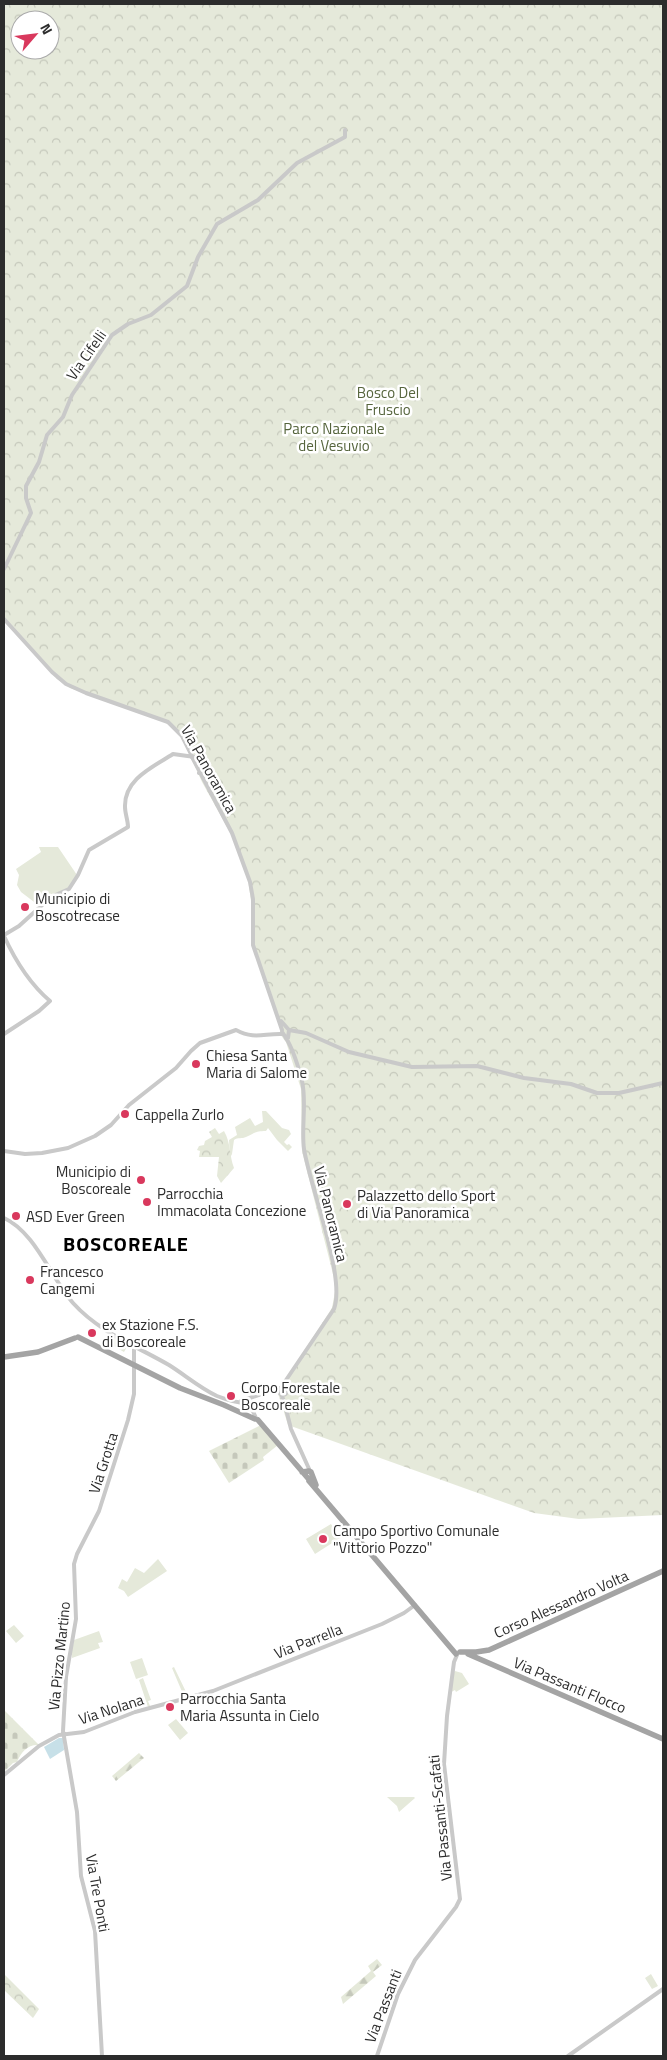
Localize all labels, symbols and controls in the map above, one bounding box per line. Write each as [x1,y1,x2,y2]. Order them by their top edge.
north arrow [10,10,60,60]
text: N [35,19,58,38]
street label: Via Cifelli [60,325,112,385]
park label: Bosco Del Fruscio [357,381,419,421]
park label: Parco Nazionale del Vesuvio [283,417,385,457]
street label: Via Panoramica [175,721,243,818]
place label: Municipio di Boscotrecase [35,887,120,927]
marker: Municipio di Boscotrecase [19,901,31,913]
place label: Chiesa Santa Maria di Salome [206,1044,307,1084]
marker: Chiesa Santa Maria di Salome [190,1058,202,1070]
place label: Cappella Zurlo [135,1103,224,1126]
marker: Cappella Zurlo [119,1108,131,1120]
place label: Municipio di Boscoreale [56,1160,131,1200]
street label: Via Panoramica [308,1164,354,1265]
marker: Municipio di Boscoreale [135,1174,147,1186]
place label: Parrocchia Immacolata Concezione [157,1182,306,1222]
place label: Palazzetto dello Sport di Via Panoramica [357,1184,496,1224]
marker: Parrocchia Immacolata Concezione [141,1196,153,1208]
marker: Palazzetto dello Sport di Via Panoramica [341,1198,353,1210]
place label: ASD Ever Green [26,1205,125,1228]
marker: ASD Ever Green [10,1210,22,1222]
district label: BOSCOREALE [63,1228,189,1259]
place label: Francesco Cangemi [40,1260,104,1300]
marker: Francesco Cangemi [24,1274,36,1286]
place label: ex Stazione F.S. di Boscoreale [102,1313,199,1353]
marker: ex Stazione F.S. di Boscoreale [86,1327,98,1339]
place label: Corpo Forestale Boscoreale [241,1376,340,1416]
marker: Corpo Forestale Boscoreale [225,1390,237,1402]
street label: Via Grotta [82,1429,124,1497]
place label: Campo Sportivo Comunale "Vittorio Pozzo" [333,1519,499,1559]
marker: Campo Sportivo Comunale "Vittorio Pozzo" [317,1533,329,1545]
street label: Corso Alessandro Volta [490,1564,633,1644]
street label: Via Pizzo Martino [42,1600,76,1712]
street label: Via Parrella [271,1617,346,1665]
street label: Via Passanti Flocco [510,1651,630,1719]
place label: Parrocchia Santa Maria Assunta in Cielo [180,1687,319,1727]
street label: Via Nolana [75,1688,147,1730]
marker: Parrocchia Santa Maria Assunta in Cielo [164,1701,176,1713]
street label: Via Passanti-Scafati [422,1754,458,1882]
street label: Via Tre Ponti [80,1852,116,1934]
street label: Via Passanti [358,1966,408,2046]

